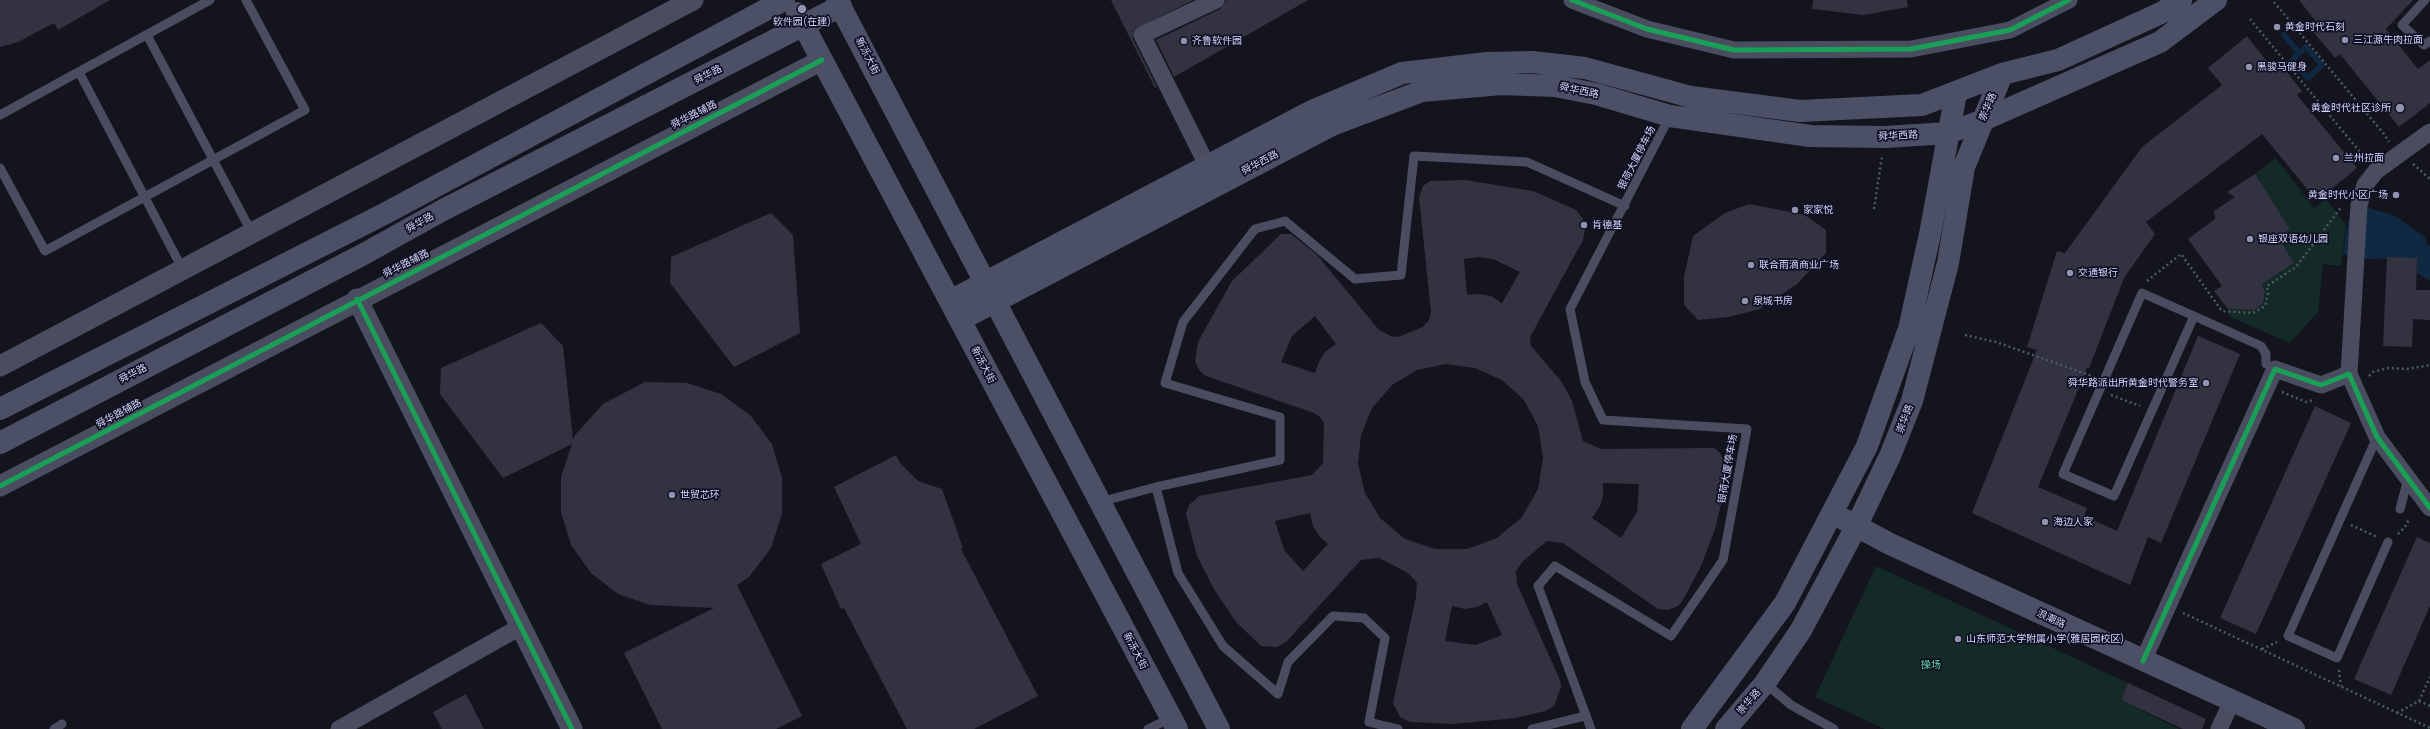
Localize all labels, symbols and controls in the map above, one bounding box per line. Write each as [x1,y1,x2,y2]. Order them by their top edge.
marker: 软件园(在建) [796,3,808,15]
place label: 软件园(在建) [773,16,831,28]
place label: 黄金时代石刻 [2285,21,2345,33]
marker: 黄金时代石刻 [2272,22,2282,32]
place label: 三江源牛肉拉面 [2353,34,2423,46]
street label: 新泺大街 [853,35,881,77]
place label: 齐鲁软件园 [1192,35,1242,47]
marker: 三江源牛肉拉面 [2340,35,2350,45]
marker: 齐鲁软件园 [1179,36,1189,46]
place label: 黑骏马健身 [2257,61,2307,73]
marker: 黑骏马健身 [2244,62,2254,72]
street label: 舜华路 [692,63,724,87]
street label: 舜华西路 [1558,81,1600,101]
street label: 崇华路 [1976,91,2000,123]
street label: 舜华路辅路 [669,98,719,132]
place label: 黄金时代社区诊所 [2311,102,2391,114]
marker: 黄金时代社区诊所 [2394,102,2406,114]
street label: 银荷大厦停车场 [1616,124,1658,192]
street label: 舜华西路 [1878,129,1918,143]
street label: 舜华西路 [1240,148,1280,178]
place label: 兰州拉面 [2344,152,2384,164]
marker: 兰州拉面 [2331,153,2341,163]
place label: 黄金时代小区广场 [2308,189,2388,201]
marker: 黄金时代小区广场 [2391,190,2401,200]
place label: 家家悦 [1803,204,1833,216]
marker: 家家悦 [1790,205,1800,215]
street label: 舜华路 [404,210,436,236]
place label: 肯德基 [1592,219,1622,231]
marker: 肯德基 [1579,220,1589,230]
place label: 银座双语幼儿园 [2258,233,2328,245]
marker: 银座双语幼儿园 [2245,234,2255,244]
street label: 舜华路辅路 [381,247,431,281]
place label: 联合雨滴商业广场 [1759,259,1839,271]
marker: 联合雨滴商业广场 [1746,260,1756,270]
place label: 交通银行 [2078,267,2118,279]
marker: 交通银行 [2065,268,2075,278]
place label: 泉城书房 [1753,295,1793,307]
marker: 泉城书房 [1740,296,1750,306]
street label: 新泺大街 [968,345,998,385]
street label: 舜华路 [117,362,149,386]
place label: 舜华路派出所黄金时代警务室 [2068,377,2198,389]
marker: 舜华路派出所黄金时代警务室 [2201,378,2211,388]
street label: 舜华路辅路 [94,397,144,431]
street label: 崇华路 [1894,403,1916,435]
street label: 银荷大厦停车场 [1716,433,1740,505]
place label: 世贸芯环 [680,489,720,501]
marker: 世贸芯环 [667,490,677,500]
place label: 海边人家 [2053,516,2093,528]
marker: 海边人家 [2040,517,2050,527]
street label: 浪潮路 [2035,607,2067,631]
street label: 新泺大街 [1120,631,1150,671]
place label: 山东师范大学附属小学(雅居园校区) [1966,633,2125,645]
marker: 山东师范大学附属小学(雅居园校区) [1953,634,1963,644]
park label: 操场 [1921,659,1941,671]
street label: 崇华路 [1735,687,1763,717]

